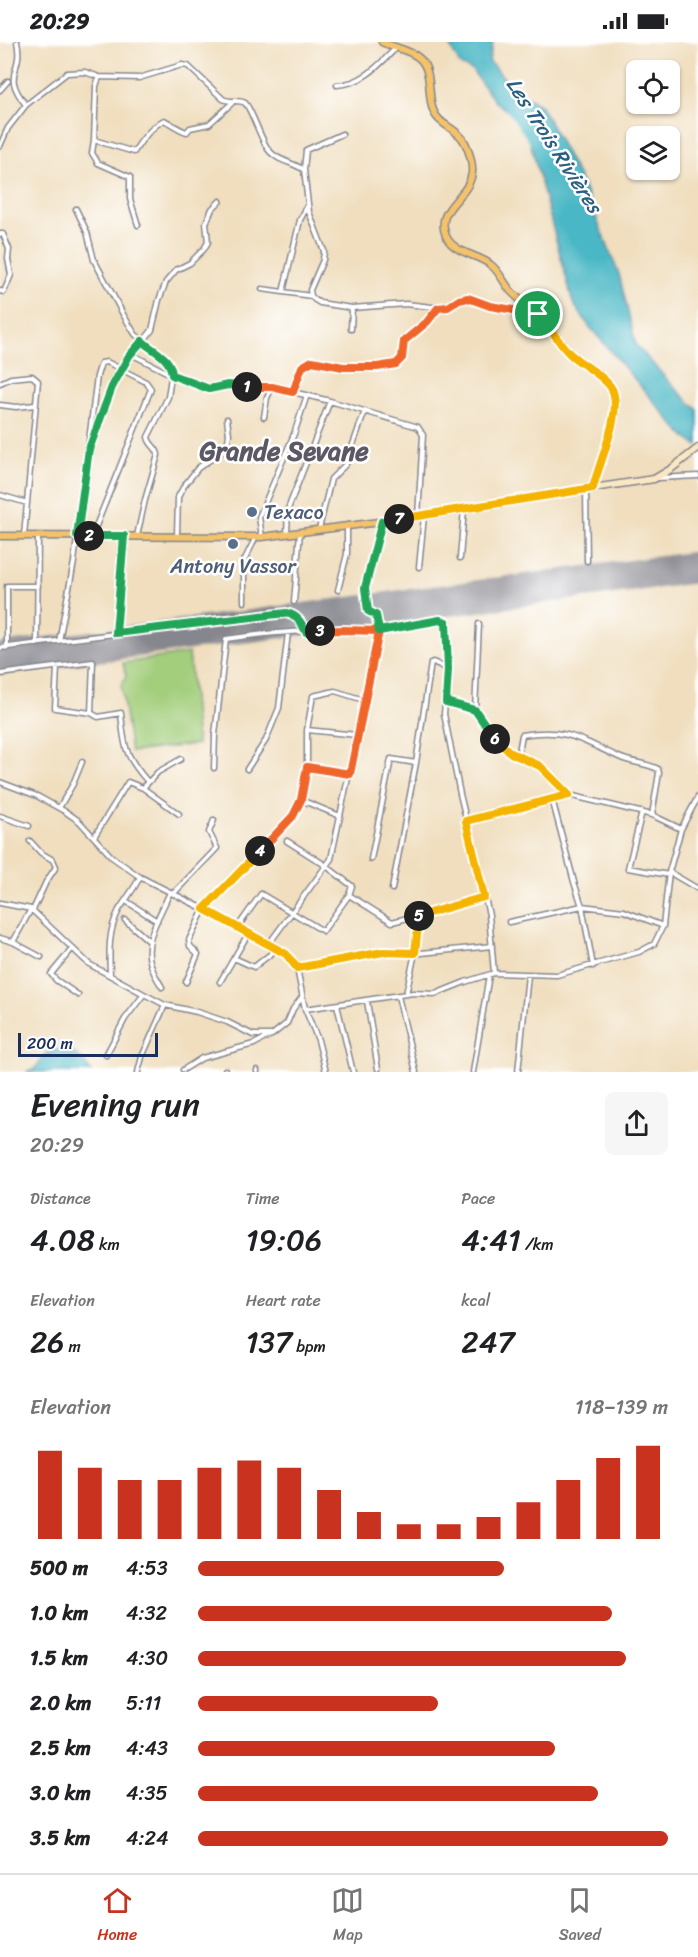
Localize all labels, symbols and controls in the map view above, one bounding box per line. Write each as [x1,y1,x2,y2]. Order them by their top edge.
text: 20:29 [30,2,89,41]
map controls [626,60,680,180]
button: locate [626,60,680,114]
water label: Les Trois Rivières [496,69,614,223]
button: layers [626,126,680,180]
pin [512,288,563,339]
icon: arrive [521,297,554,330]
pin: 1 [232,372,262,402]
text: 1 [244,372,250,401]
district label: Grande Sevane [199,428,369,474]
place label: Texaco [264,495,324,530]
pin: 7 [384,504,414,534]
text: 7 [394,504,404,533]
marker: Texaco [245,505,259,519]
pin: 2 [74,521,104,551]
text: 2 [84,521,94,550]
marker: Antony Vassor [226,537,240,551]
place label: Antony Vassor [169,549,297,584]
pin: 3 [305,616,335,646]
text: 3 [316,616,324,645]
pin: 6 [480,724,510,754]
text: 6 [490,724,500,753]
pin: 4 [245,836,275,866]
text: 4 [255,836,265,865]
pin: 5 [404,901,434,931]
text: 5 [414,901,424,930]
text: 200 m [27,1029,73,1058]
scale bar [18,1030,158,1058]
text: Evening run [30,1076,200,1134]
button: share [605,1092,668,1155]
text: 20:29 [30,1128,84,1163]
text: Distance [30,1184,91,1213]
text: Time [246,1184,279,1213]
text: Pace [461,1184,495,1213]
text: 4.08 [30,1213,95,1267]
text: 19:06 [246,1213,322,1267]
text: 4:41 [461,1213,521,1267]
text: km [95,1230,120,1259]
text: /km [521,1230,554,1259]
text: Elevation [30,1286,95,1315]
text: Heart rate [246,1286,321,1315]
text: kcal [461,1286,490,1315]
text: 26 [30,1315,64,1369]
text: 137 [246,1315,292,1369]
text: 247 [461,1315,515,1369]
text: m [64,1332,81,1361]
text: bpm [292,1332,326,1361]
text: Elevation [30,1390,111,1425]
text: 118–139 m [575,1390,668,1425]
text: 500 m [30,1551,88,1586]
text: 4:53 [126,1551,168,1586]
text: 1.0 km [30,1596,88,1631]
text: 4:32 [126,1596,167,1631]
text: 1.5 km [30,1641,88,1676]
text: 4:30 [126,1641,168,1676]
text: 2.0 km [30,1686,91,1721]
text: 5:11 [126,1686,161,1721]
text: 2.5 km [30,1731,91,1766]
text: 4:43 [126,1731,168,1766]
text: 3.0 km [30,1776,91,1811]
text: 4:35 [126,1776,168,1811]
text: 3.5 km [30,1821,90,1856]
text: 4:24 [126,1821,169,1856]
tab: Home [97,1884,137,1949]
tab: Map [331,1884,364,1949]
tab: Saved [559,1884,601,1949]

